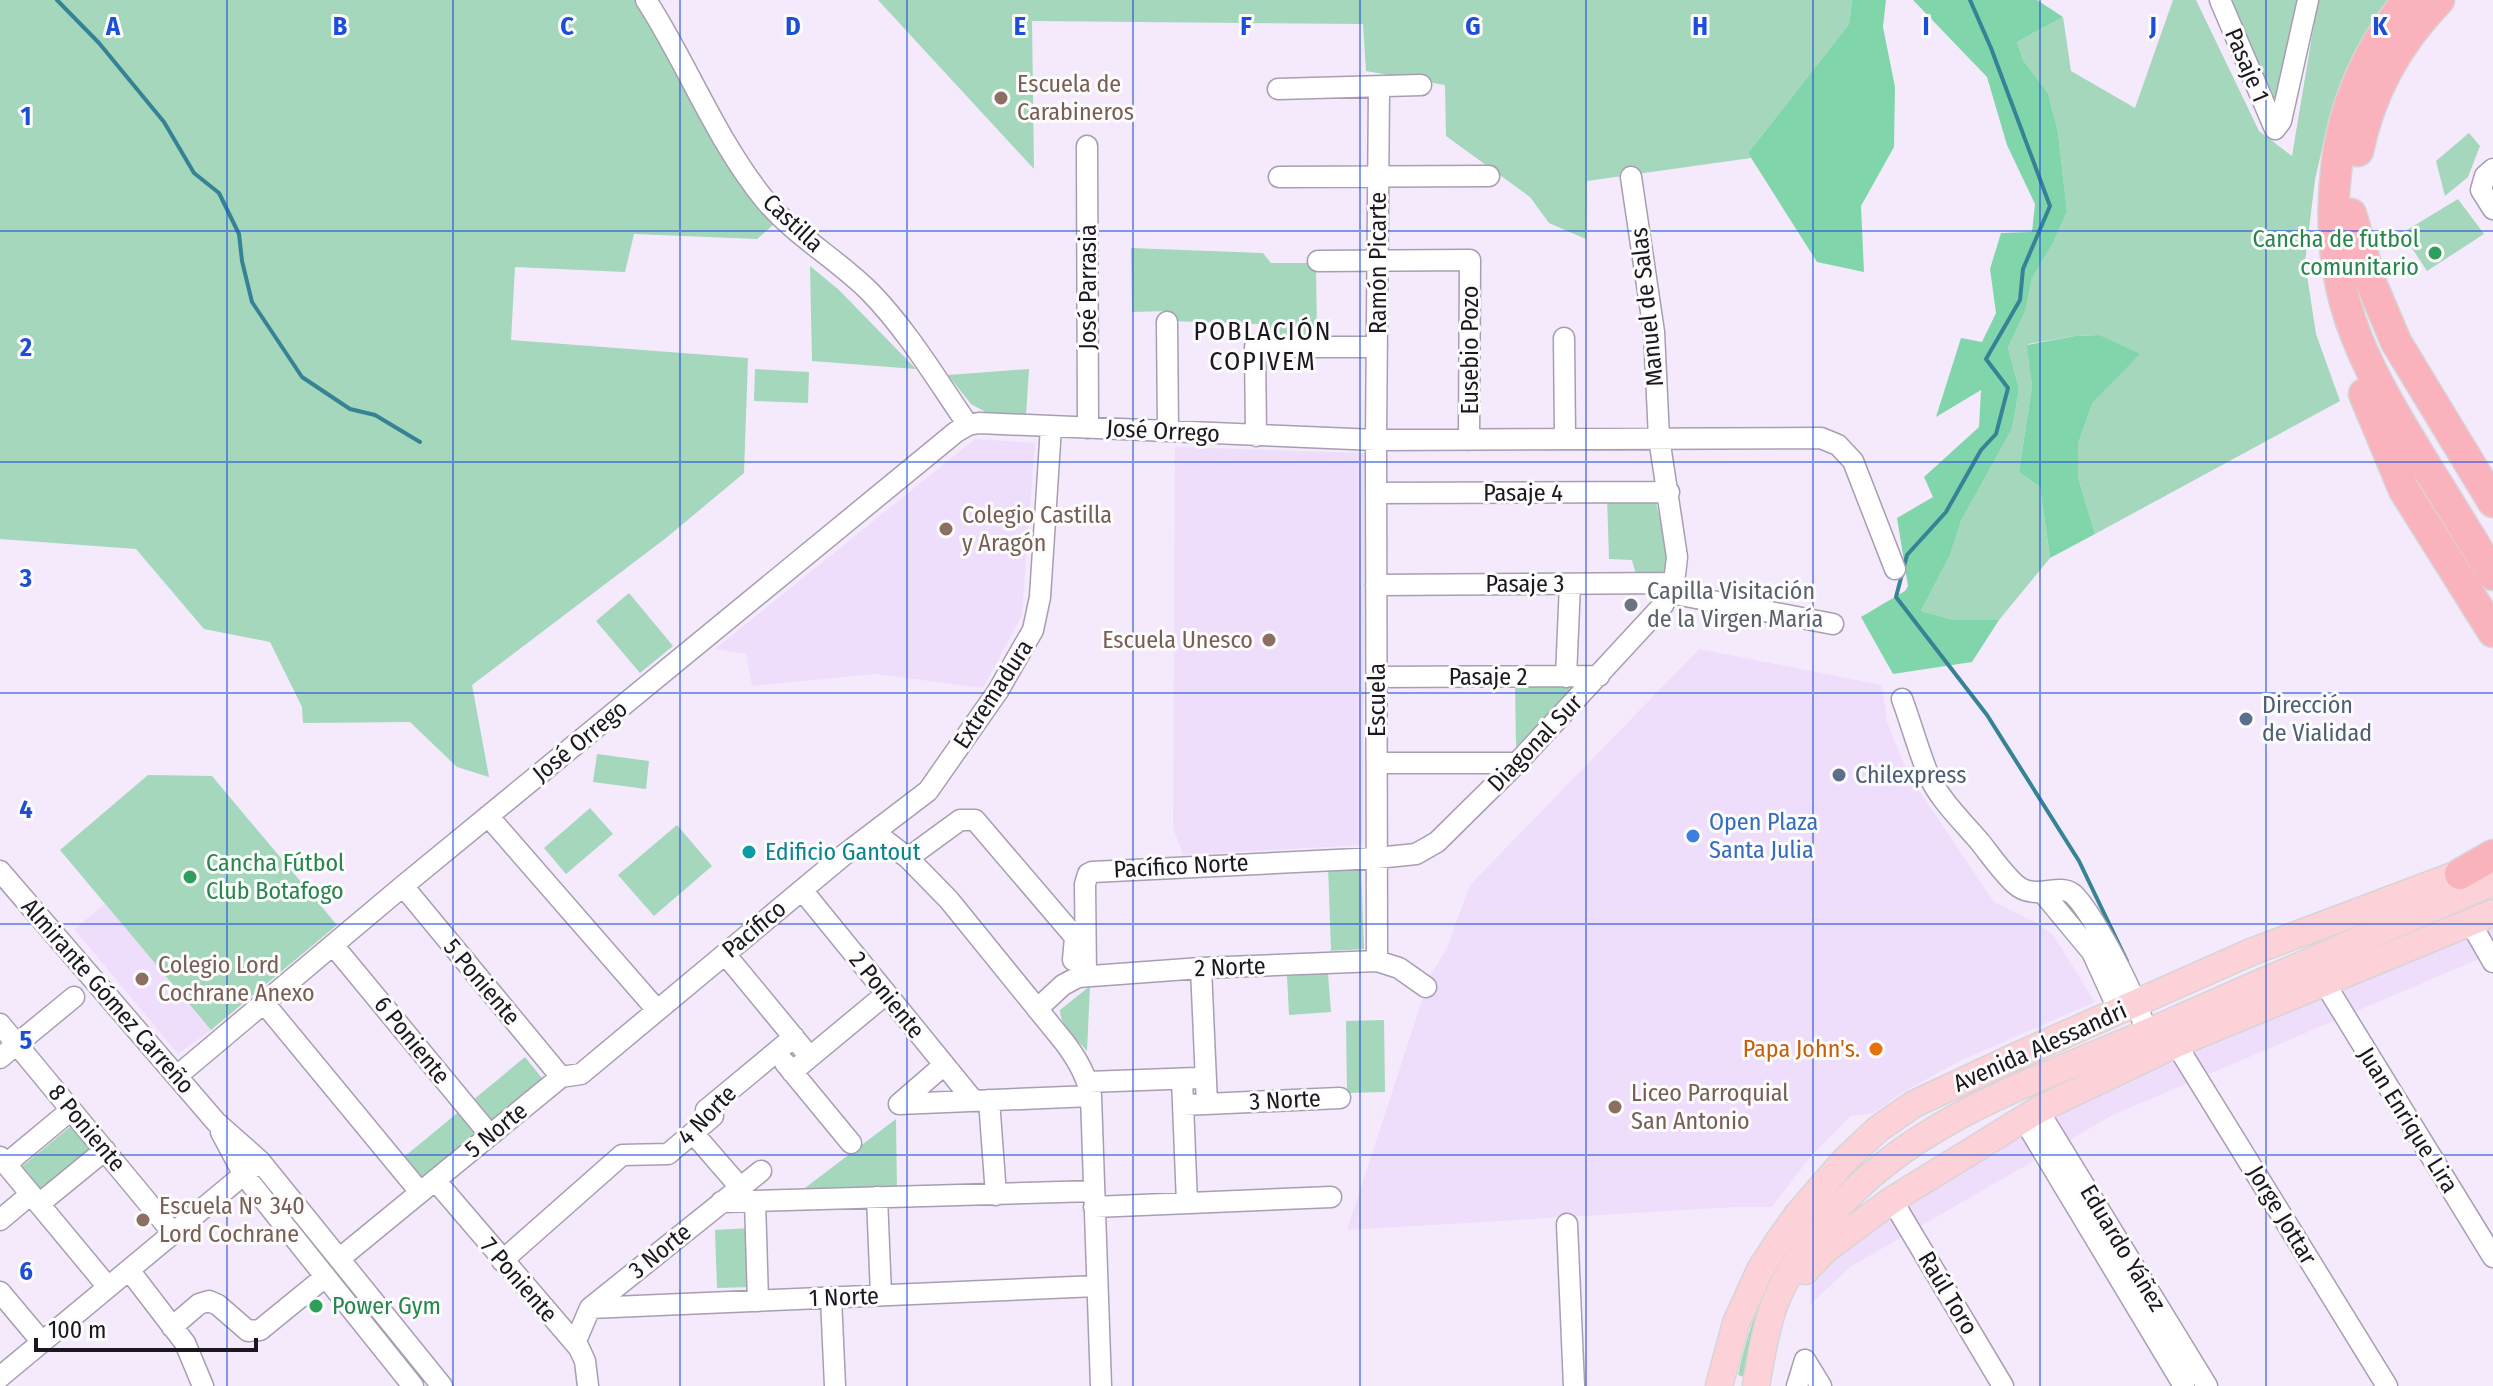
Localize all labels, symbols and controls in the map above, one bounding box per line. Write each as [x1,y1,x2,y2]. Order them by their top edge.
text: A [105,11,121,42]
text: B [333,11,348,42]
text: C [560,11,574,42]
text: D [785,11,801,42]
text: E [1014,11,1026,42]
text: F [1240,11,1252,42]
text: G [1465,11,1481,42]
text: H [1692,11,1708,42]
text: I [1923,11,1930,42]
text: J [2148,11,2157,42]
text: K [2372,11,2388,42]
street label: Pasaje 1 [2219,24,2275,106]
place label: Escuela de Carabineros [1017,70,1134,126]
marker: Escuela de Carabineros [992,89,1010,107]
text: 1 [21,101,32,132]
street label: Castilla [757,188,829,258]
street label: Ramón Picarte [1364,192,1392,334]
street label: José Parrasia [1074,224,1102,350]
place label: Cancha de futbol comunitario [2252,225,2419,281]
street label: Manuel de Salas [1625,226,1669,388]
marker: Cancha de futbol comunitario [2426,244,2444,262]
street label: Eusebio Pozo [1456,286,1484,414]
district label: POBLACIÓN COPIVEM [1193,316,1333,377]
text: 2 [19,332,32,363]
street label: José Orrego [1106,414,1220,448]
street label: Pasaje 4 [1483,479,1563,507]
place label: Colegio Castilla y Aragón [962,501,1112,557]
marker: Colegio Castilla y Aragón [937,520,955,538]
text: 3 [19,563,32,594]
street label: Pasaje 3 [1486,570,1564,598]
place label: Capilla Visitación de la Virgen María [1647,577,1823,633]
marker: Capilla Visitación de la Virgen María [1622,596,1640,614]
place label: Escuela Unesco [1102,626,1253,654]
marker: Escuela Unesco [1260,631,1278,649]
street label: Extremadura [947,634,1039,754]
street label: Escuela [1363,663,1391,737]
street label: Pasaje 2 [1449,663,1527,691]
street label: Diagonal Sur [1482,688,1589,797]
place label: Dirección de Vialidad [2262,691,2372,747]
street label: José Orrego [527,694,633,788]
marker: Dirección de Vialidad [2237,710,2255,728]
place label: Chilexpress [1855,761,1967,789]
marker: Chilexpress [1830,766,1848,784]
text: 4 [19,794,33,825]
place label: Open Plaza Santa Julia [1709,808,1818,864]
marker: Open Plaza Santa Julia [1684,827,1702,845]
place label: Edificio Gantout [765,838,921,866]
marker: Edificio Gantout [740,843,758,861]
street label: Pacífico Norte [1113,848,1249,884]
place label: Cancha Fútbol Club Botafogo [206,849,344,905]
marker: Cancha Fútbol Club Botafogo [181,868,199,886]
street label: Almirante Gómez Carreño [16,893,200,1099]
street label: Pacífico [717,894,791,964]
street label: 5 Poniente [438,933,526,1031]
street label: 2 Poniente [844,946,930,1044]
place label: Colegio Lord Cochrane Anexo [158,951,315,1007]
street label: 2 Norte [1194,952,1266,982]
marker: Colegio Lord Cochrane Anexo [133,970,151,988]
street label: 6 Poniente [368,991,456,1089]
street label: Avenida Alessandri [1949,996,2131,1098]
text: 5 [20,1025,33,1056]
place label: Papa John's. [1743,1035,1860,1063]
marker: Papa John's. [1867,1040,1885,1058]
street label: Juan Enrique Lira [2352,1042,2464,1198]
street label: 8 Poniente [43,1079,131,1177]
street label: 4 Norte [672,1079,742,1151]
place label: Liceo Parroquial San Antonio [1631,1079,1789,1135]
street label: 3 Norte [1249,1084,1321,1116]
street label: 5 Norte [459,1097,533,1163]
marker: Liceo Parroquial San Antonio [1606,1098,1624,1116]
street label: Jorge Jottar [2242,1160,2323,1270]
street label: Eduardo Yáñez [2074,1180,2172,1316]
place label: Escuela N° 340 Lord Cochrane [159,1192,305,1248]
marker: Escuela N° 340 Lord Cochrane [134,1211,152,1229]
street label: 3 Norte [623,1218,697,1284]
street label: 7 Poniente [475,1232,563,1328]
street label: Raúl Toro [1912,1246,1984,1340]
text: 6 [19,1256,33,1287]
street label: 1 Norte [809,1282,879,1312]
place label: Power Gym [332,1292,441,1320]
marker: Power Gym [307,1297,325,1315]
scale bar [36,1302,256,1352]
text: 100 m [48,1316,106,1344]

